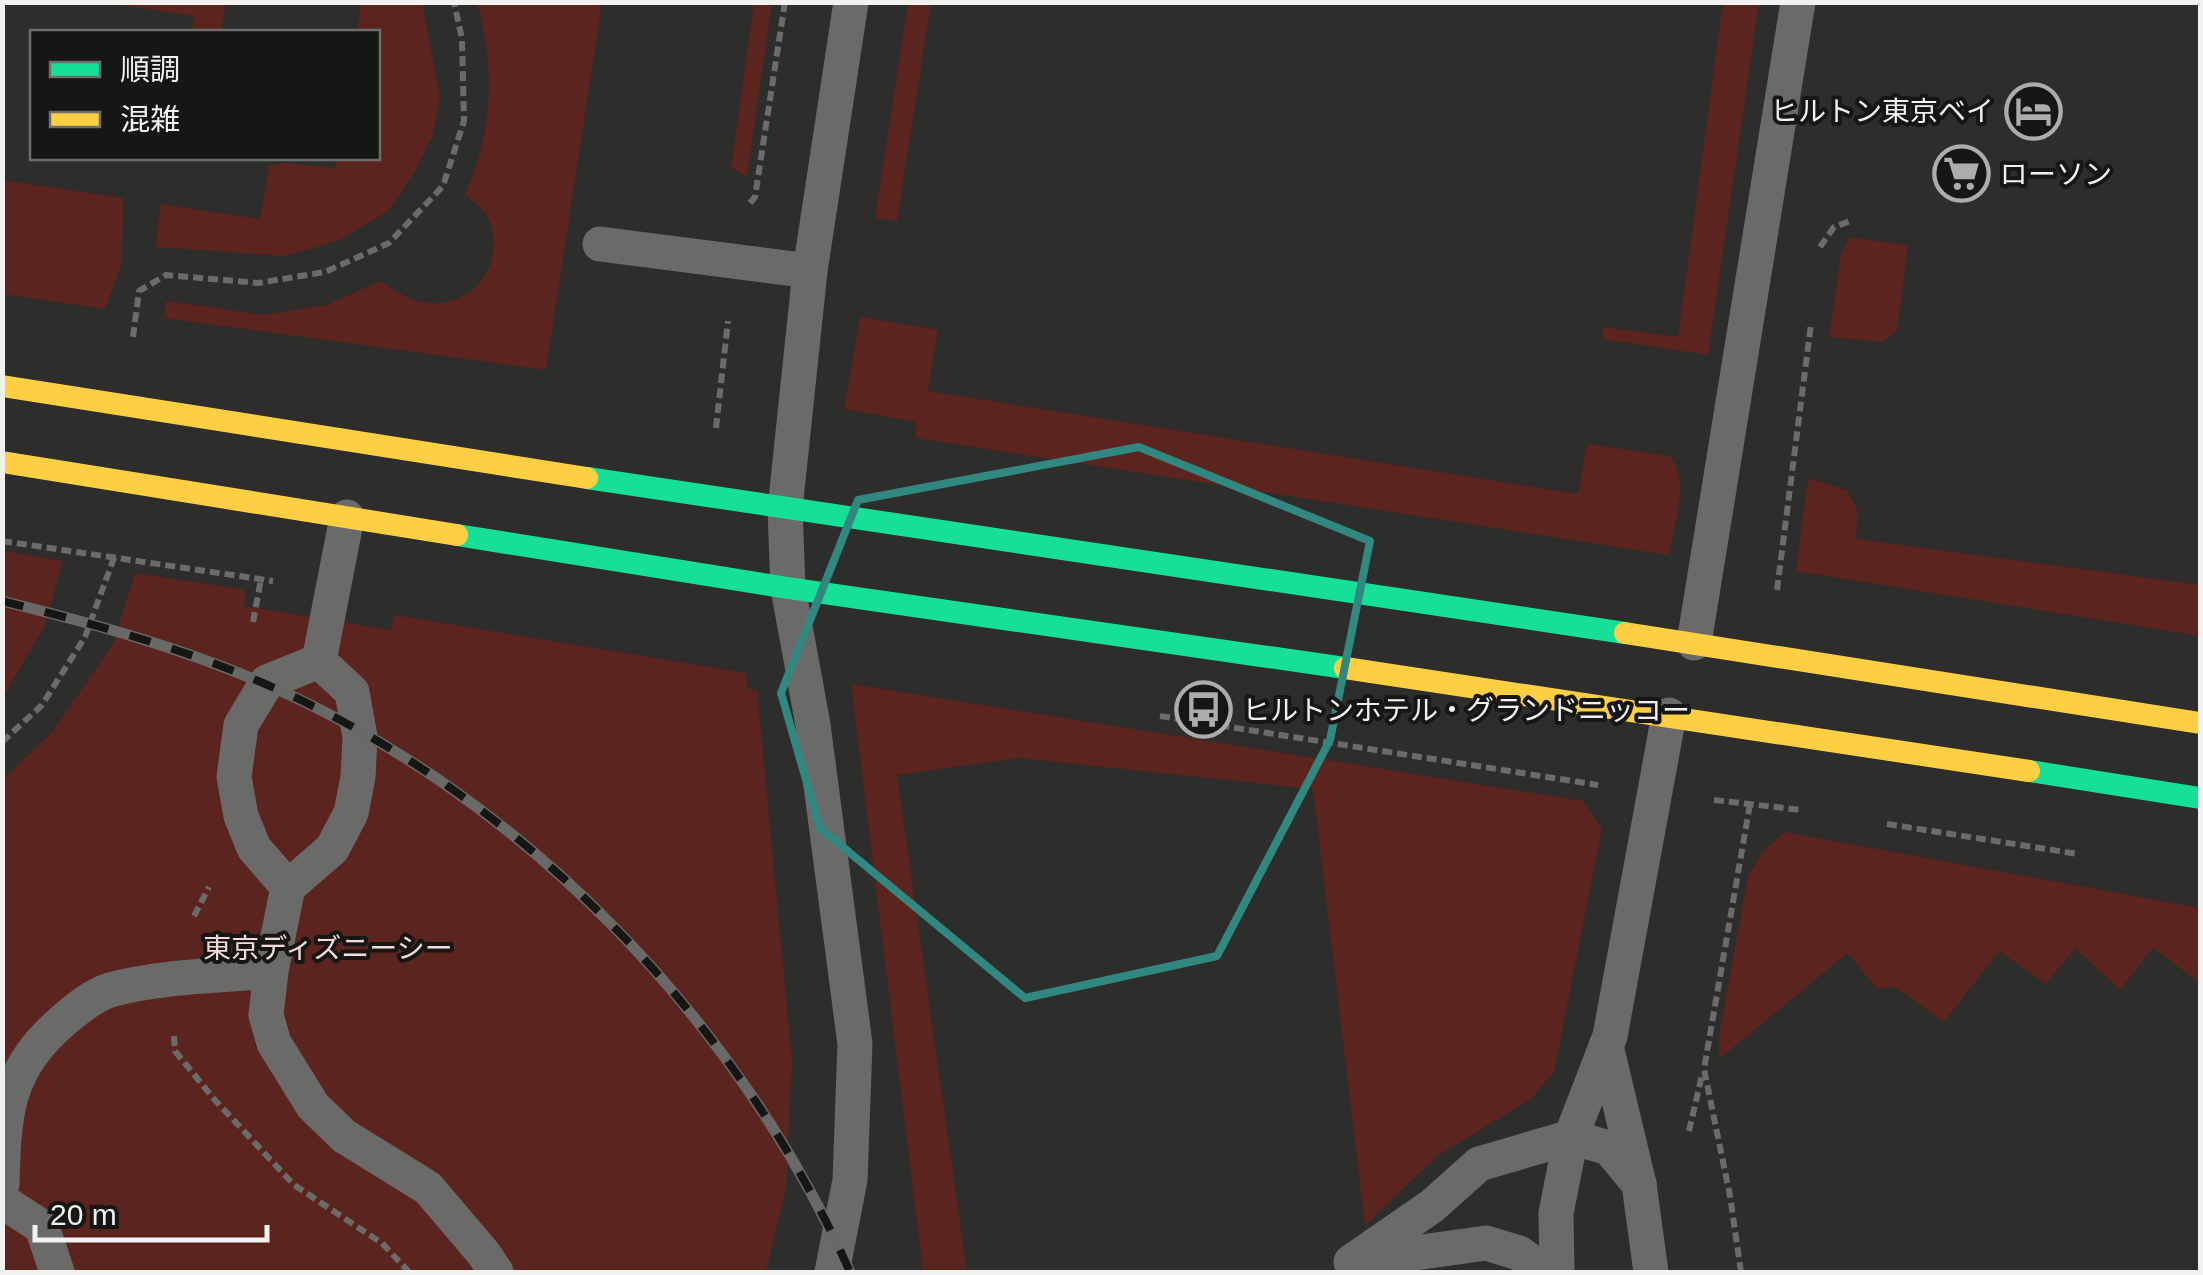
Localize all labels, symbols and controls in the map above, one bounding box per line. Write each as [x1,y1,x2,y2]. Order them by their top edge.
legend [30,30,380,160]
text: 順調 [120,53,180,86]
hotel icon: ヒルトン東京ベイ [2003,81,2063,141]
place label: ヒルトン東京ベイ [1770,96,1994,127]
text: 混雑 [120,103,180,136]
supermarket icon: ローソン [1931,144,1991,204]
place label: ローソン [2000,159,2112,190]
bus stop icon: ヒルトンホテル・グランドニッコー [1173,680,1233,740]
place label: ヒルトンホテル・グランドニッコー [1242,695,1690,726]
park label: 東京ディズニーシー [203,933,453,964]
scale bar [35,1180,268,1242]
text: 20 m [50,1198,117,1231]

